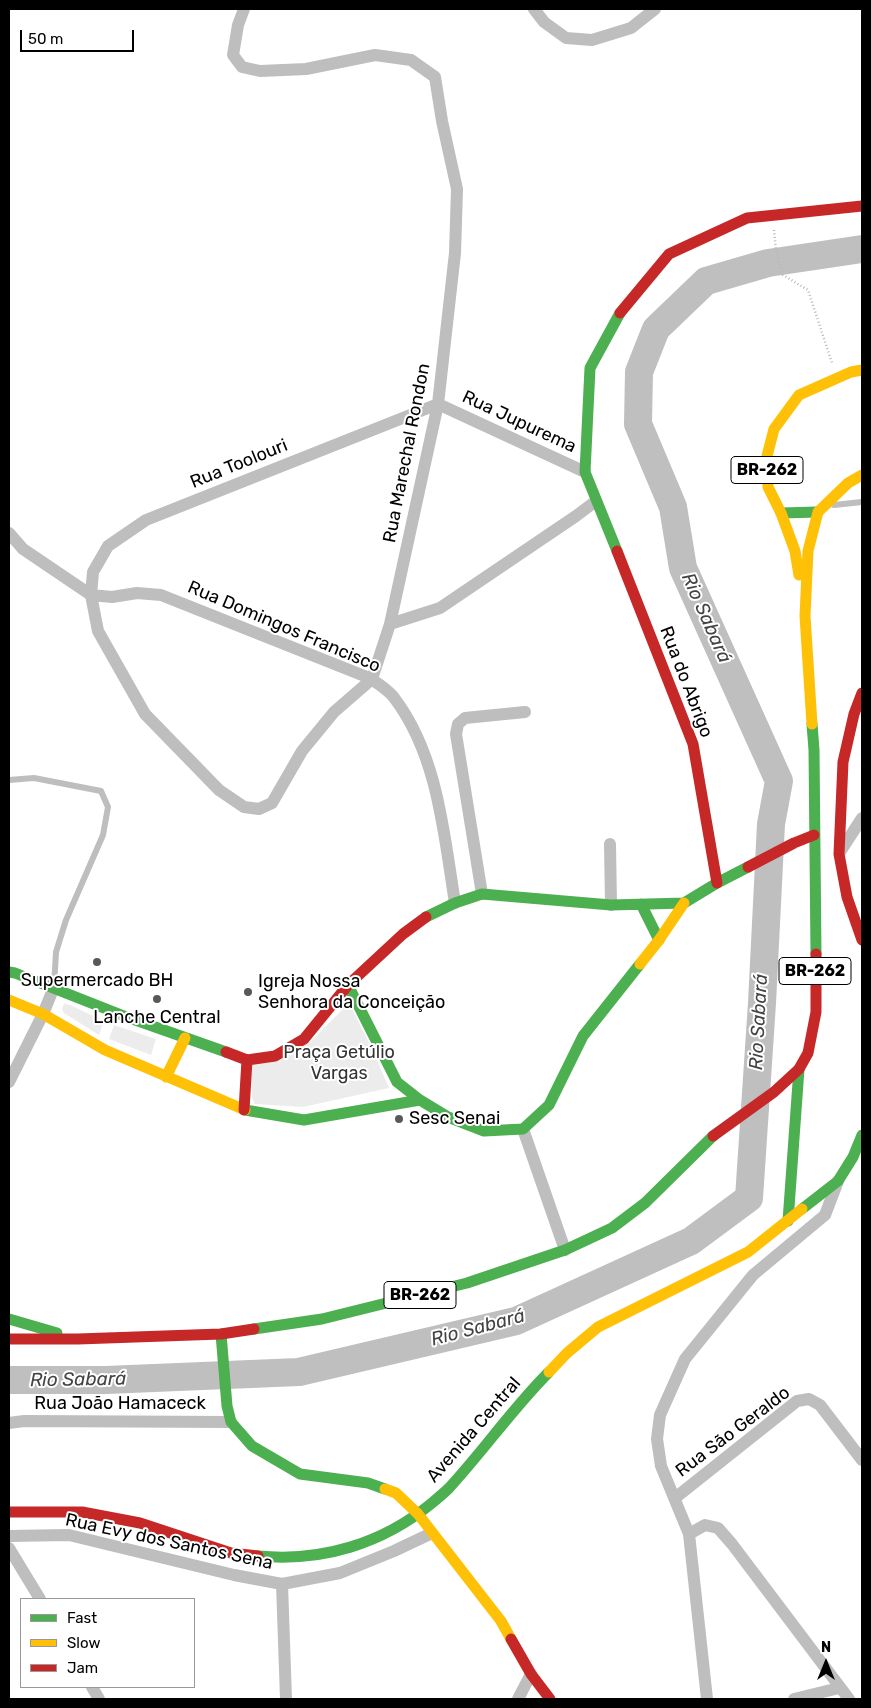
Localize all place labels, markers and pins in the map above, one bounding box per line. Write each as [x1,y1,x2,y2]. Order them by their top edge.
marker: Supermercado BH [91,956,103,968]
place label: Supermercado BH [21,970,173,992]
place label: Igreja Nossa Senhora da Conceição [258,971,445,1014]
marker: Igreja Nossa Senhora da Conceição [242,986,254,998]
marker: Lanche Central [151,993,163,1005]
place label: Lanche Central [93,1007,221,1029]
place label: Sesc Senai [409,1108,500,1130]
marker: Sesc Senai [393,1113,405,1125]

